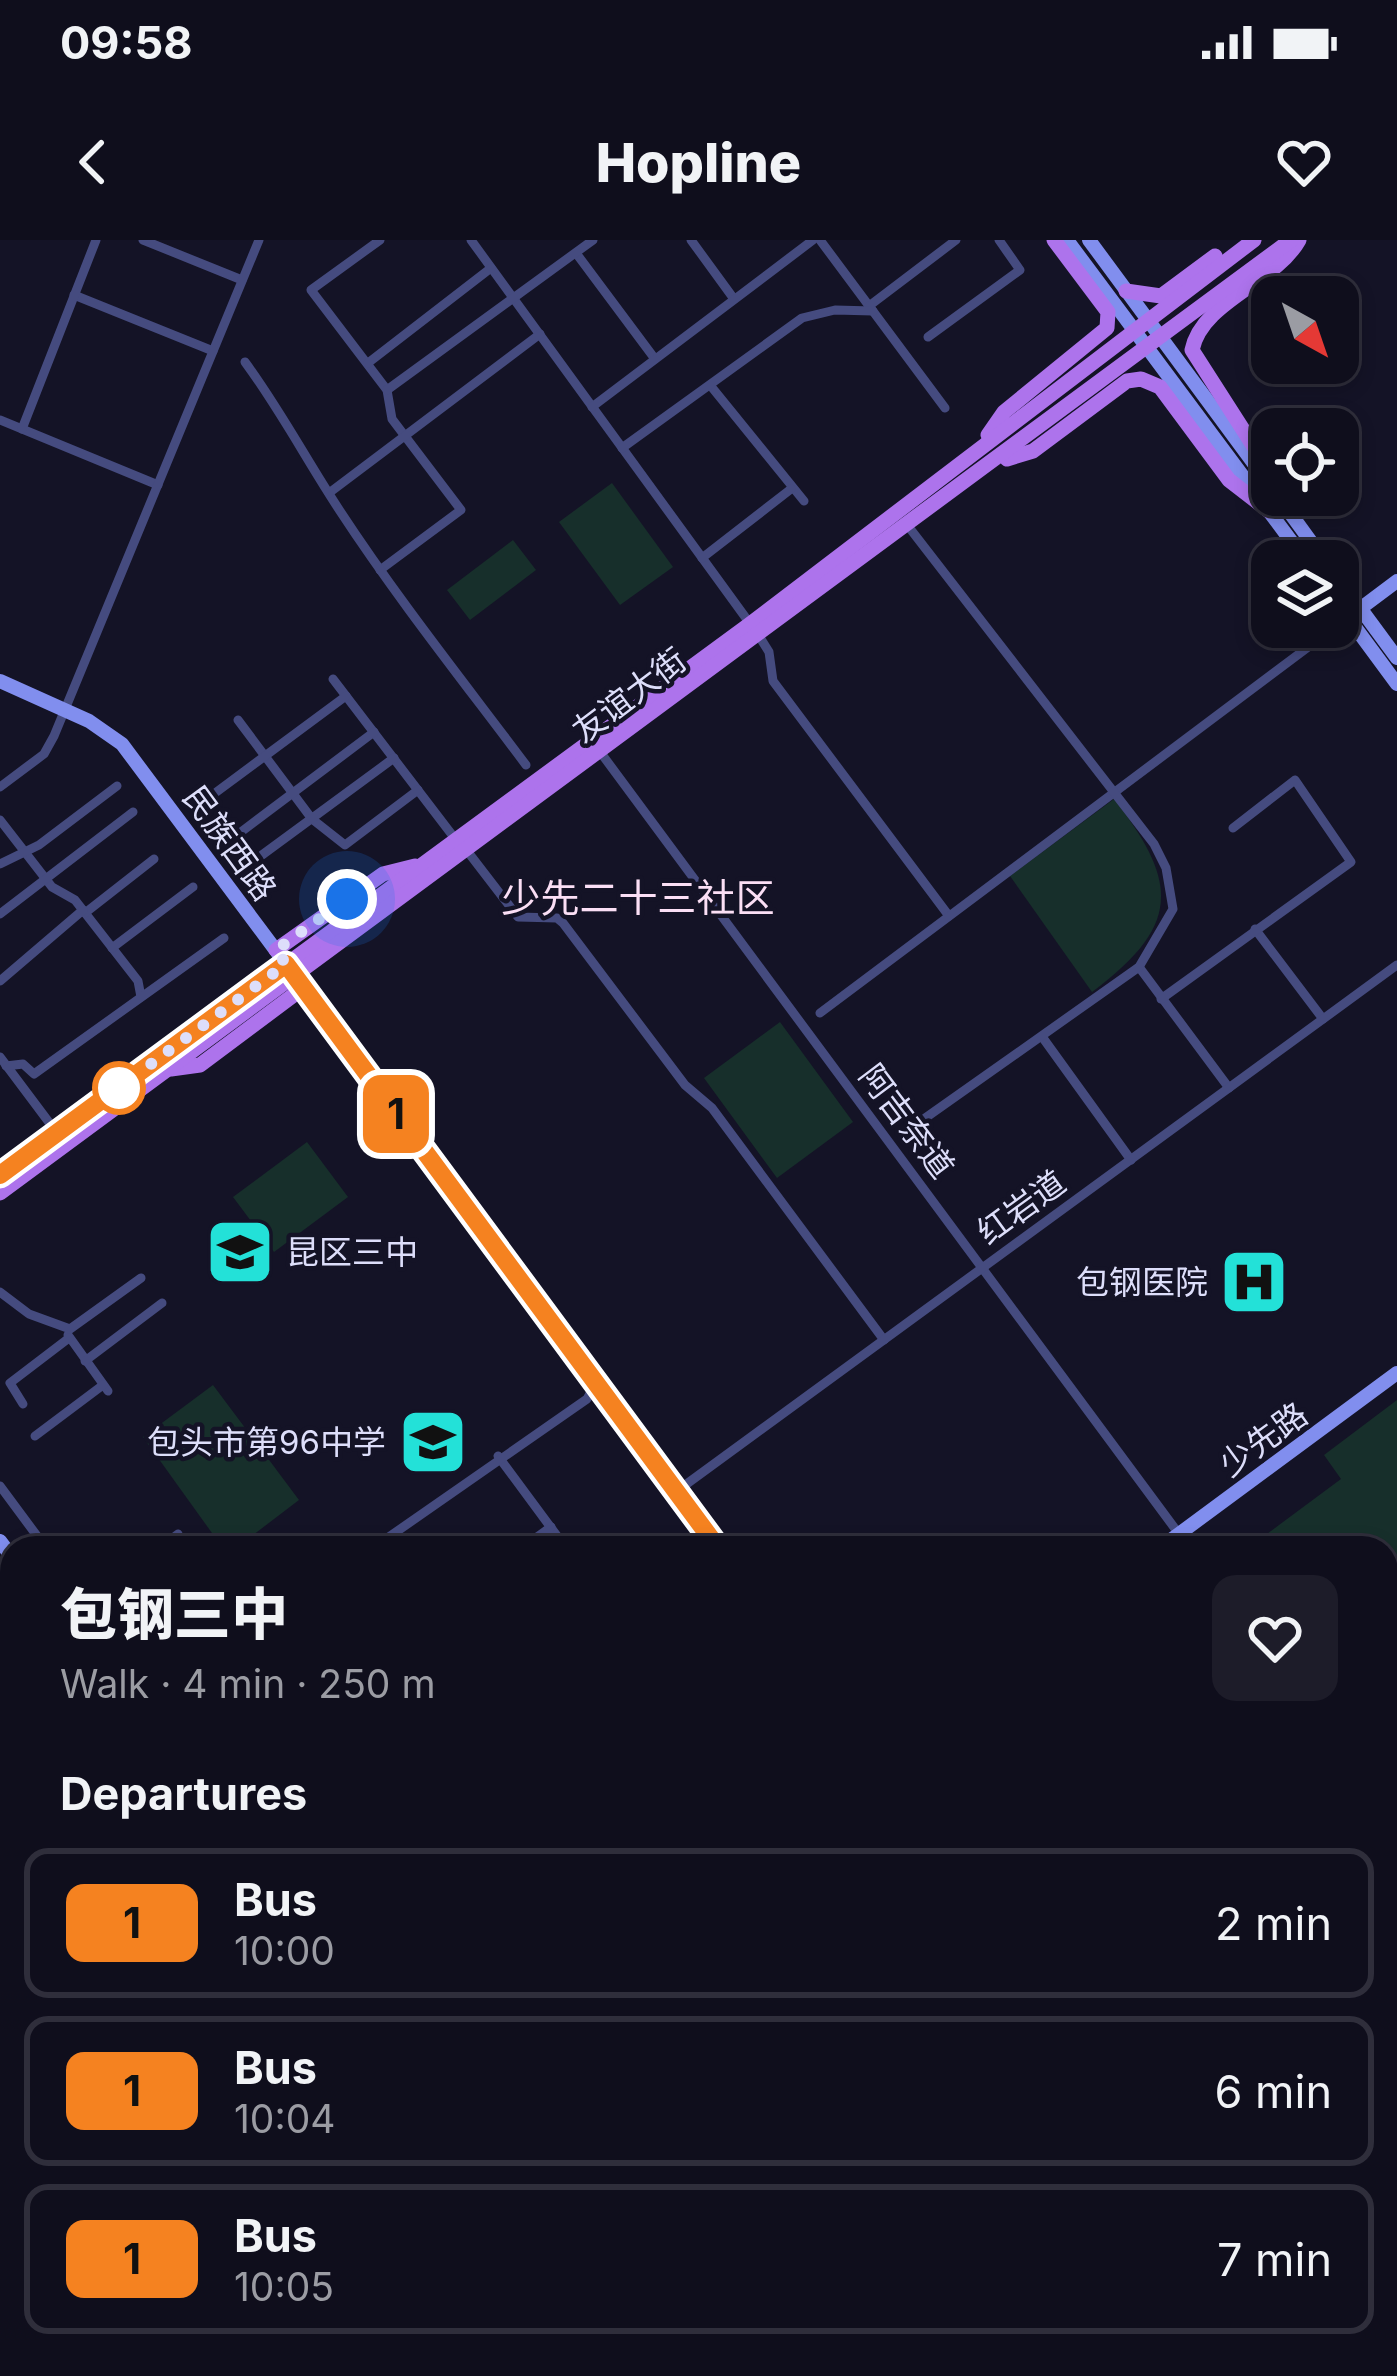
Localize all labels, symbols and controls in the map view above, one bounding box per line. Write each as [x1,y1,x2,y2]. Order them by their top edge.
text: 09:58 [60,15,193,70]
icon: back [60,129,126,195]
icon: heart [1271,129,1337,195]
text: Hopline [596,130,801,195]
north arrow [1251,276,1359,384]
map controls [1251,276,1359,648]
button: locate [1251,408,1359,516]
button: layers [1251,540,1359,648]
street label: 友谊大街 [564,639,694,751]
street label: 民族西路 [175,778,285,908]
your location [317,869,377,929]
district label: 少先二十三社区 [501,874,775,921]
street label: 阿吉奈道 [851,1056,963,1186]
unlabelled marker [94,1063,144,1113]
line badge: 1 [357,1075,435,1153]
text: 1 [387,1088,405,1139]
street label: 红岩道 [969,1162,1073,1252]
school or university icon: 昆区三中 [205,1217,275,1287]
place label: 昆区三中 [286,1232,418,1272]
hospital icon: 包钢医院 [1219,1247,1289,1317]
place label: 包钢医院 [1076,1262,1208,1302]
street label: 少先路 [1211,1394,1315,1484]
school or university icon: 包头市第96中学 [398,1407,468,1477]
place label: 包头市第96中学 [147,1422,386,1462]
button: heart [1212,1575,1338,1701]
text: 包钢三中 [60,1580,288,1649]
text: Walk · 4 min · 250 m [60,1660,436,1707]
text: Departures [60,1766,307,1821]
text: Bus [234,1872,317,1927]
text: 2 min [1215,1896,1332,1951]
text: 1 [123,1897,141,1948]
text: 10:00 [234,1927,335,1974]
text: Bus [234,2040,317,2095]
text: 6 min [1215,2064,1332,2119]
text: 1 [123,2065,141,2116]
text: 10:04 [234,2095,336,2142]
text: Bus [234,2208,317,2263]
text: 7 min [1217,2232,1332,2287]
text: 1 [123,2233,141,2284]
text: 10:05 [234,2263,334,2310]

